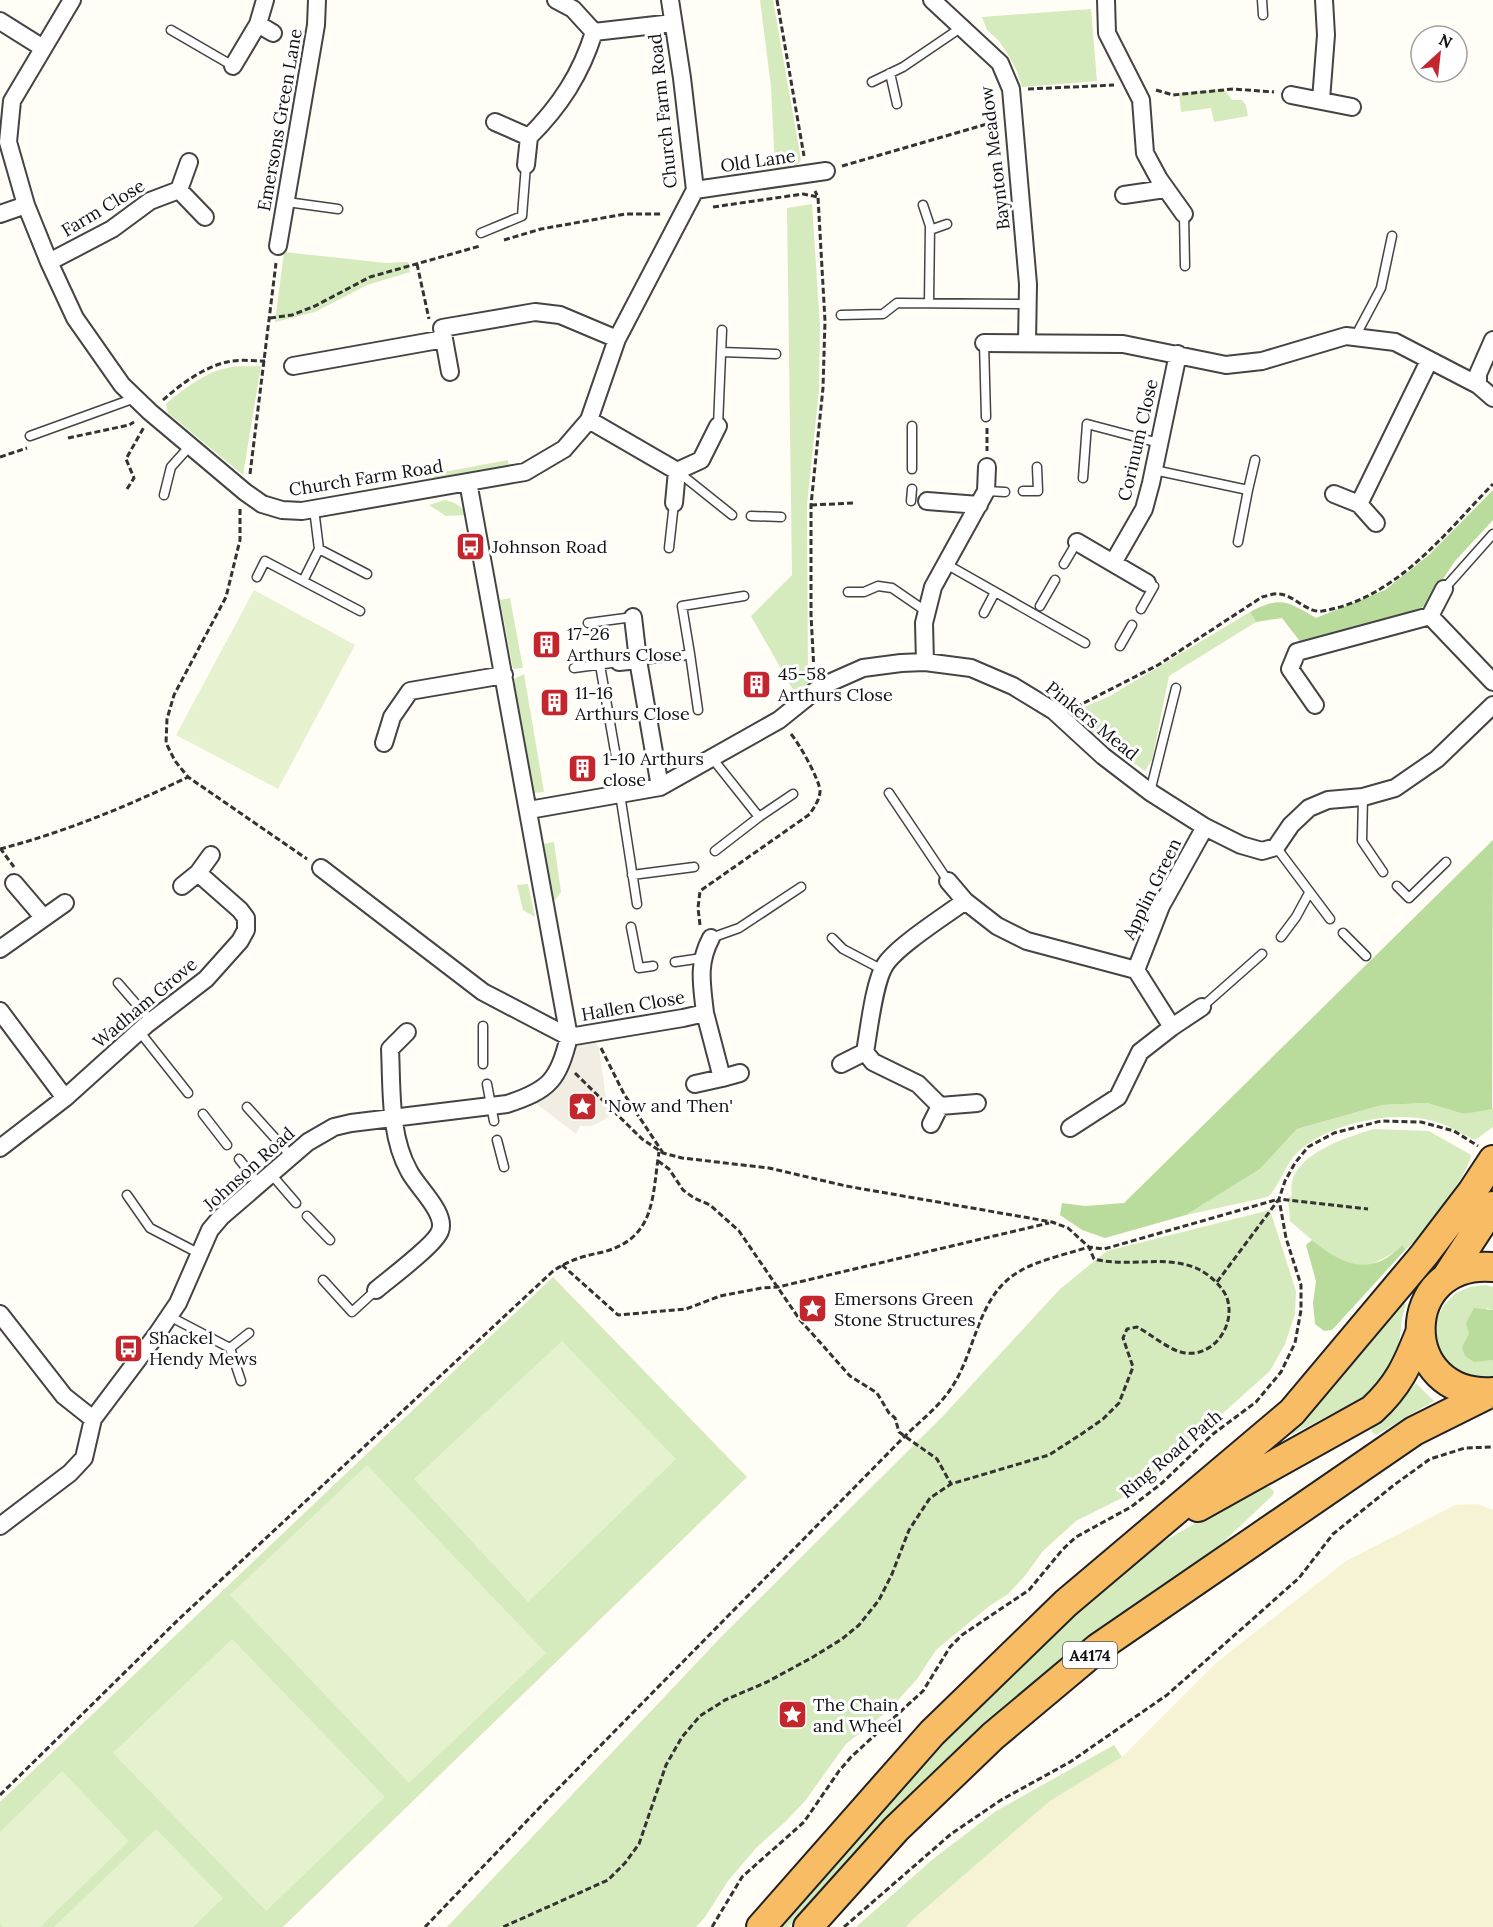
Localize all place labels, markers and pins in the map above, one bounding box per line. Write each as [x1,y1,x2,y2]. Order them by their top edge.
bus stop icon: Johnson Road [455,531,487,563]
place label: Johnson Road [491,535,607,558]
place label: 17-26 Arthurs Close [566,622,682,666]
building icon: 17-26 Arthurs Close [530,628,562,660]
place label: 45-58 Arthurs Close [777,662,893,706]
building icon: 45-58 Arthurs Close [741,668,773,700]
place label: 11-16 Arthurs Close [574,681,690,725]
building icon: 11-16 Arthurs Close [538,687,570,719]
place label: 1-10 Arthurs close [603,747,704,791]
building icon: 1-10 Arthurs close [566,753,598,785]
place icon: 'Now and Then' [567,1090,599,1122]
place label: 'Now and Then' [604,1094,733,1117]
place label: Emersons Green Stone Structures [834,1287,976,1331]
place icon: Emersons Green Stone Structures [797,1293,829,1325]
place label: Shackel Hendy Mews [149,1326,257,1370]
bus stop icon: Shackel Hendy Mews [112,1332,144,1364]
place label: The Chain and Wheel [813,1693,902,1737]
place icon: The Chain and Wheel [776,1699,808,1731]

